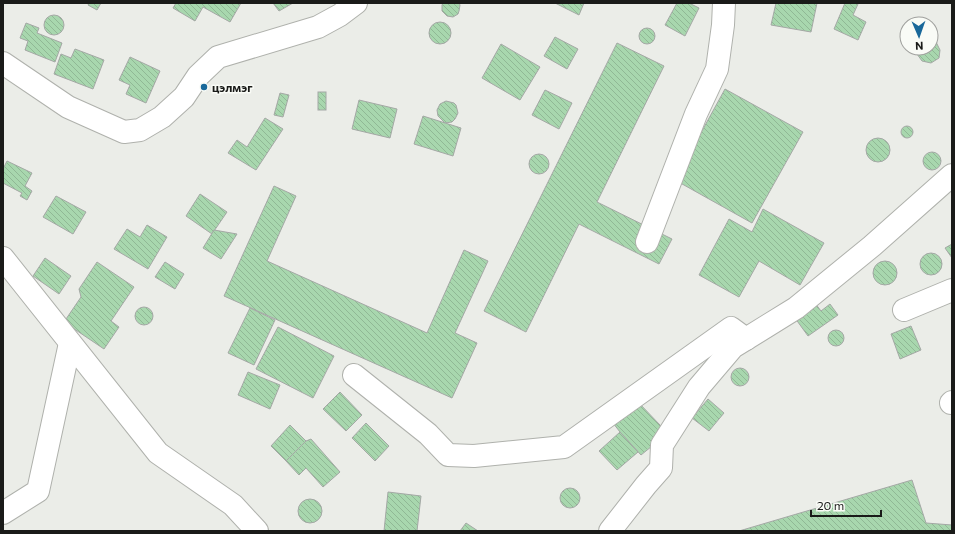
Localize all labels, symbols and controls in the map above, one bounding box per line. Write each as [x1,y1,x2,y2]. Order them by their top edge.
north arrow [899,16,939,56]
text: N [915,40,924,53]
place label: цэлмэг [212,80,253,94]
marker: цэлмэг [199,82,209,92]
scale bar [811,492,881,518]
text: 20 m [817,498,844,512]

